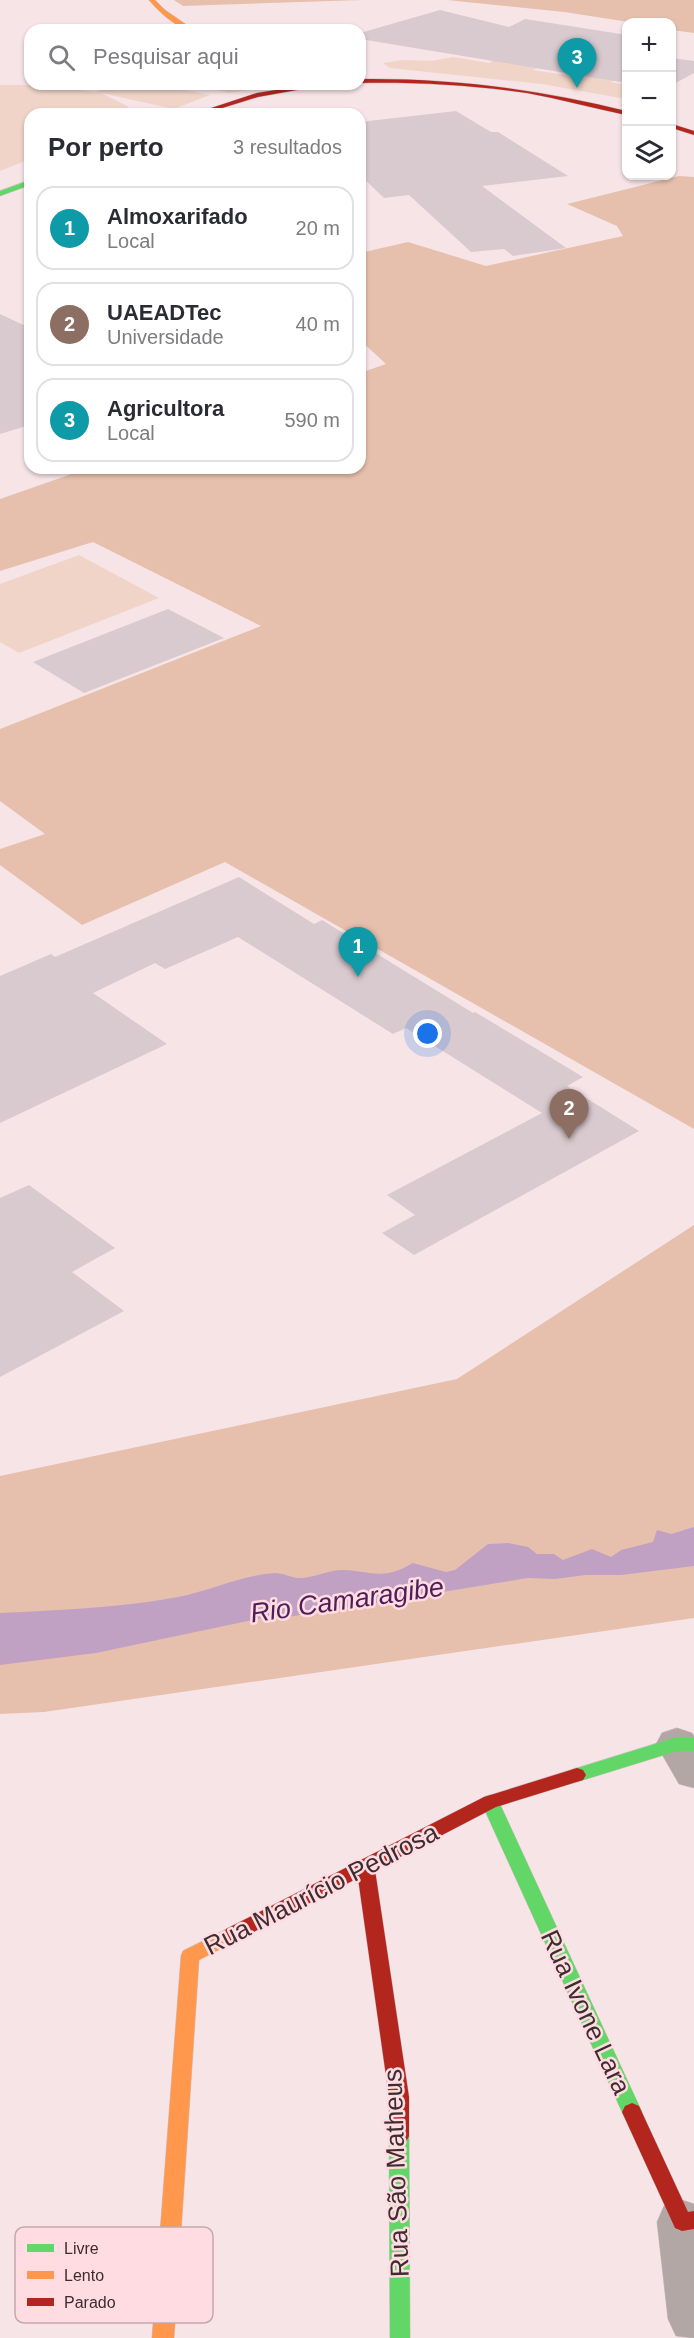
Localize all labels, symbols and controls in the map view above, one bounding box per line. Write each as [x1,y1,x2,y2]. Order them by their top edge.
map controls [622,18,676,180]
button: + [622,18,676,72]
search box [24,24,366,90]
pin: 3 [558,38,596,88]
icon: search [45,41,78,74]
text: Pesquisar aqui [93,44,239,69]
button: − [622,72,676,126]
button: layers [622,126,676,180]
text: Por perto [48,132,164,162]
text: 3 resultados [233,136,342,158]
text: Almoxarifado [107,204,248,229]
text: 1 [64,217,75,239]
text: 20 m [296,217,340,239]
text: Local [107,230,155,252]
text: UAEADTec [107,300,222,325]
text: 2 [64,313,75,335]
text: 40 m [296,313,340,335]
text: Universidade [107,326,224,348]
text: Agricultora [107,396,224,421]
text: 3 [64,409,75,431]
text: 590 m [284,409,340,431]
text: Local [107,422,155,444]
pin: 1 [338,928,378,977]
your location [413,1019,442,1048]
pin: 2 [550,1090,588,1139]
water label: Rio Camaragibe [248,1572,446,1628]
street label: Rua Maurício Pedrosa [199,1817,444,1961]
street label: Rua Ivone Lara [535,1925,637,2099]
street label: Rua São Matheus [377,2068,415,2278]
legend [15,2227,213,2323]
text: Livre [64,2240,99,2257]
text: Lento [64,2267,104,2284]
text: Parado [64,2294,116,2311]

